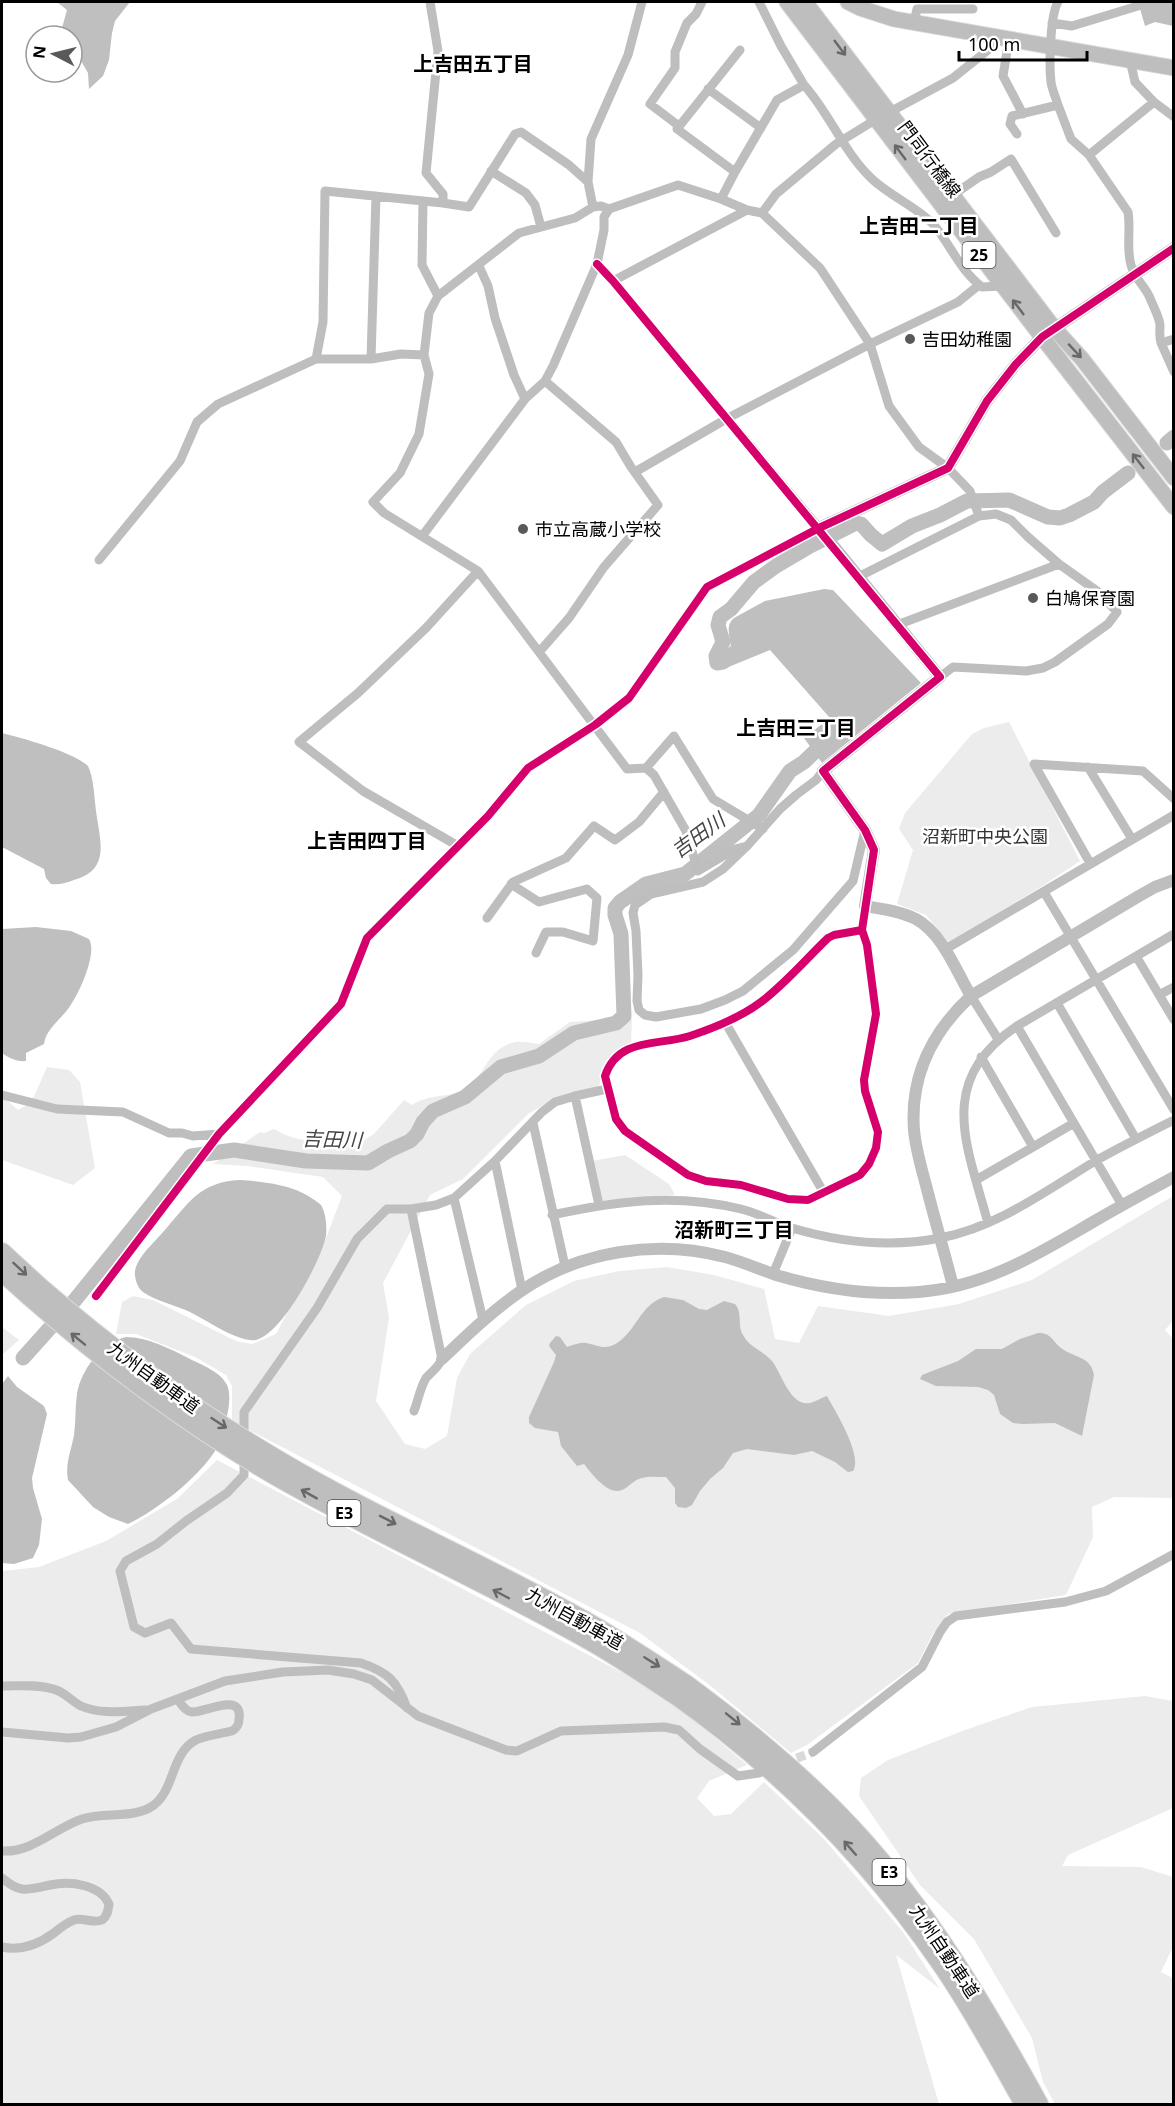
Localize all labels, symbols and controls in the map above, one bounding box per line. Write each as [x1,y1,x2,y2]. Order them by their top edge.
north arrow [24,24,84,84]
scale bar [959,24,1086,62]
text: 100 m [968,32,1020,56]
one-way arrow [834,40,847,56]
text: N [27,44,51,60]
district label: 上吉田五丁目 [413,50,533,77]
street label: 門司行橋線 [893,116,967,202]
one-way arrow [894,144,906,160]
district label: 上吉田二丁目 [859,212,979,239]
road number: 25 [962,242,996,268]
one-way arrow [1012,299,1025,315]
place label: 吉田幼稚園 [922,327,1012,351]
marker: 吉田幼稚園 [903,332,917,346]
one-way arrow [1068,344,1082,359]
one-way arrow [1131,453,1144,469]
place label: 市立高蔵小学校 [535,517,661,541]
marker: 市立高蔵小学校 [516,522,530,536]
place label: 白鳩保育園 [1045,586,1135,610]
marker: 白鳩保育園 [1026,591,1040,605]
district label: 上吉田三丁目 [736,714,856,741]
water label: 吉田川 [666,805,732,864]
park label: 沼新町中央公園 [922,824,1048,848]
district label: 上吉田四丁目 [307,827,427,854]
water label: 吉田川 [302,1124,364,1154]
district label: 沼新町三丁目 [674,1216,794,1243]
one-way arrow [12,1262,27,1276]
one-way arrow [71,1332,86,1346]
street label: 九州自動車道 [103,1336,205,1418]
one-way arrow [210,1417,226,1429]
one-way arrow [301,1488,319,1499]
road number: E3 [328,1500,360,1526]
one-way arrow [378,1515,396,1526]
street label: 九州自動車道 [522,1581,628,1655]
one-way arrow [493,1588,510,1600]
one-way arrow [643,1656,660,1668]
one-way arrow [724,1713,740,1726]
one-way arrow [843,1841,857,1856]
road number: E3 [872,1859,906,1885]
street label: 九州自動車道 [905,1900,985,2002]

